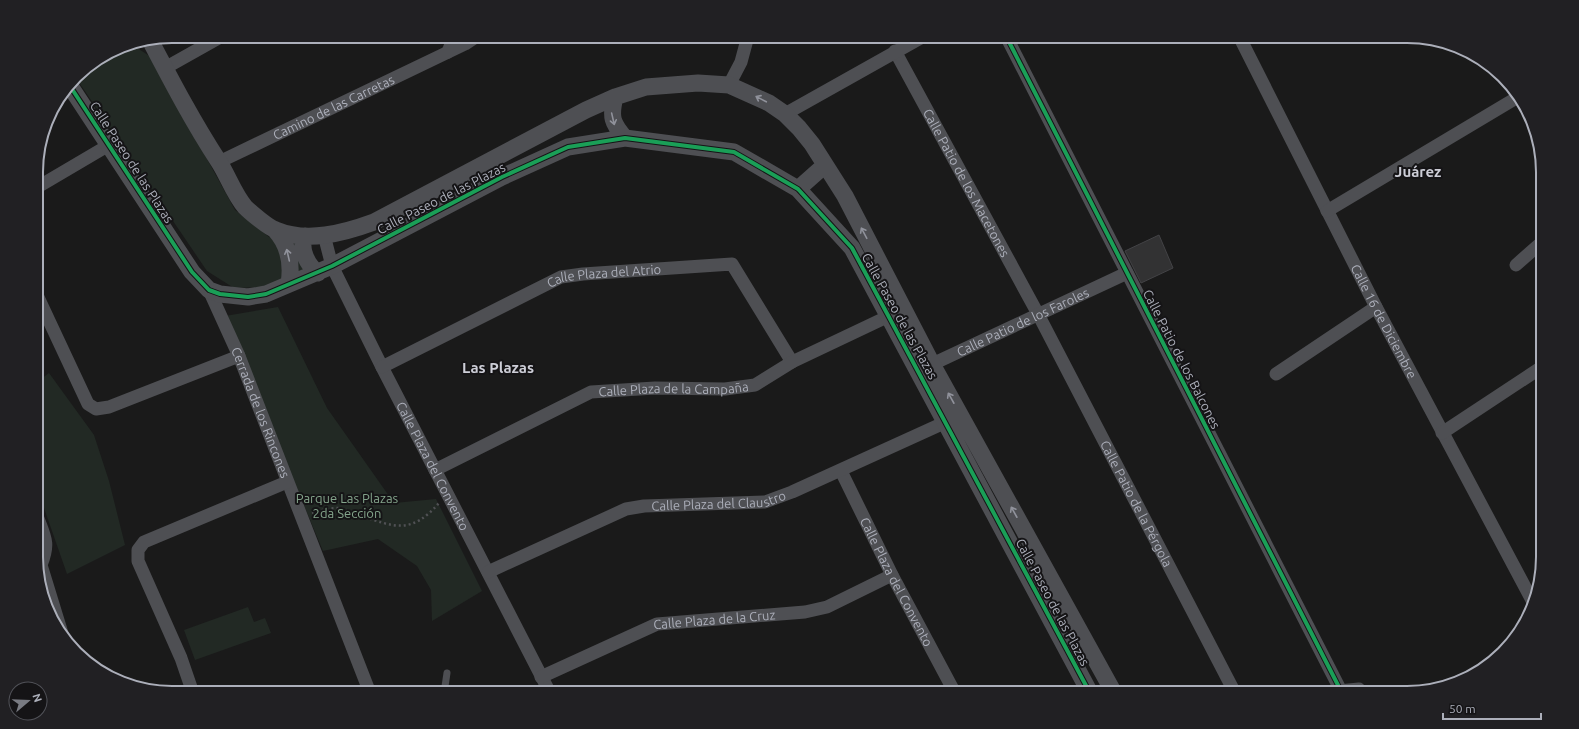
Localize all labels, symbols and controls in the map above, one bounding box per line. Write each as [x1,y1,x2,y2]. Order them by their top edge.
street label: Camino de las Carretas [271,72,397,142]
one-way arrow [755,95,767,102]
street label: Calle Paseo de las Plazas [87,99,177,226]
street label: Calle Patio de los Macetones [921,106,1013,260]
one-way arrow [610,112,618,125]
street label: Calle Paseo de las Plazas [375,159,508,236]
district label: Juárez [1395,163,1441,180]
one-way arrow [860,227,867,239]
one-way arrow [284,249,292,262]
street label: Calle Paseo de las Plazas [859,250,941,382]
street label: Calle Plaza del Atrio [544,262,662,290]
street label: Calle 16 de Diciembre [1349,262,1420,381]
street label: Calle Patio de los Faroles [954,285,1091,359]
street label: Calle Patio de los Balcones [1141,287,1223,431]
street label: Cerrada de los Rincones [229,345,293,480]
district label: Las Plazas [462,359,534,376]
street label: Calle Plaza de la Campaña [598,379,749,399]
one-way arrow [947,392,954,404]
street label: Calle Plaza del Convento [394,399,472,533]
street label: Calle Patio de la Pérgola [1098,438,1175,569]
street label: Calle Plaza del Claustro [651,488,788,513]
park label: Parque Las Plazas 2da Sección [296,491,399,520]
one-way arrow [1009,506,1017,518]
street label: Calle Plaza del Convento [858,515,936,649]
street label: Calle Paseo de las Plazas [1013,536,1093,668]
street label: Calle Plaza de la Cruz [653,607,776,631]
north arrow [8,681,48,721]
text: N [30,692,44,704]
scale bar [1443,695,1541,721]
text: 50 m [1449,702,1476,715]

